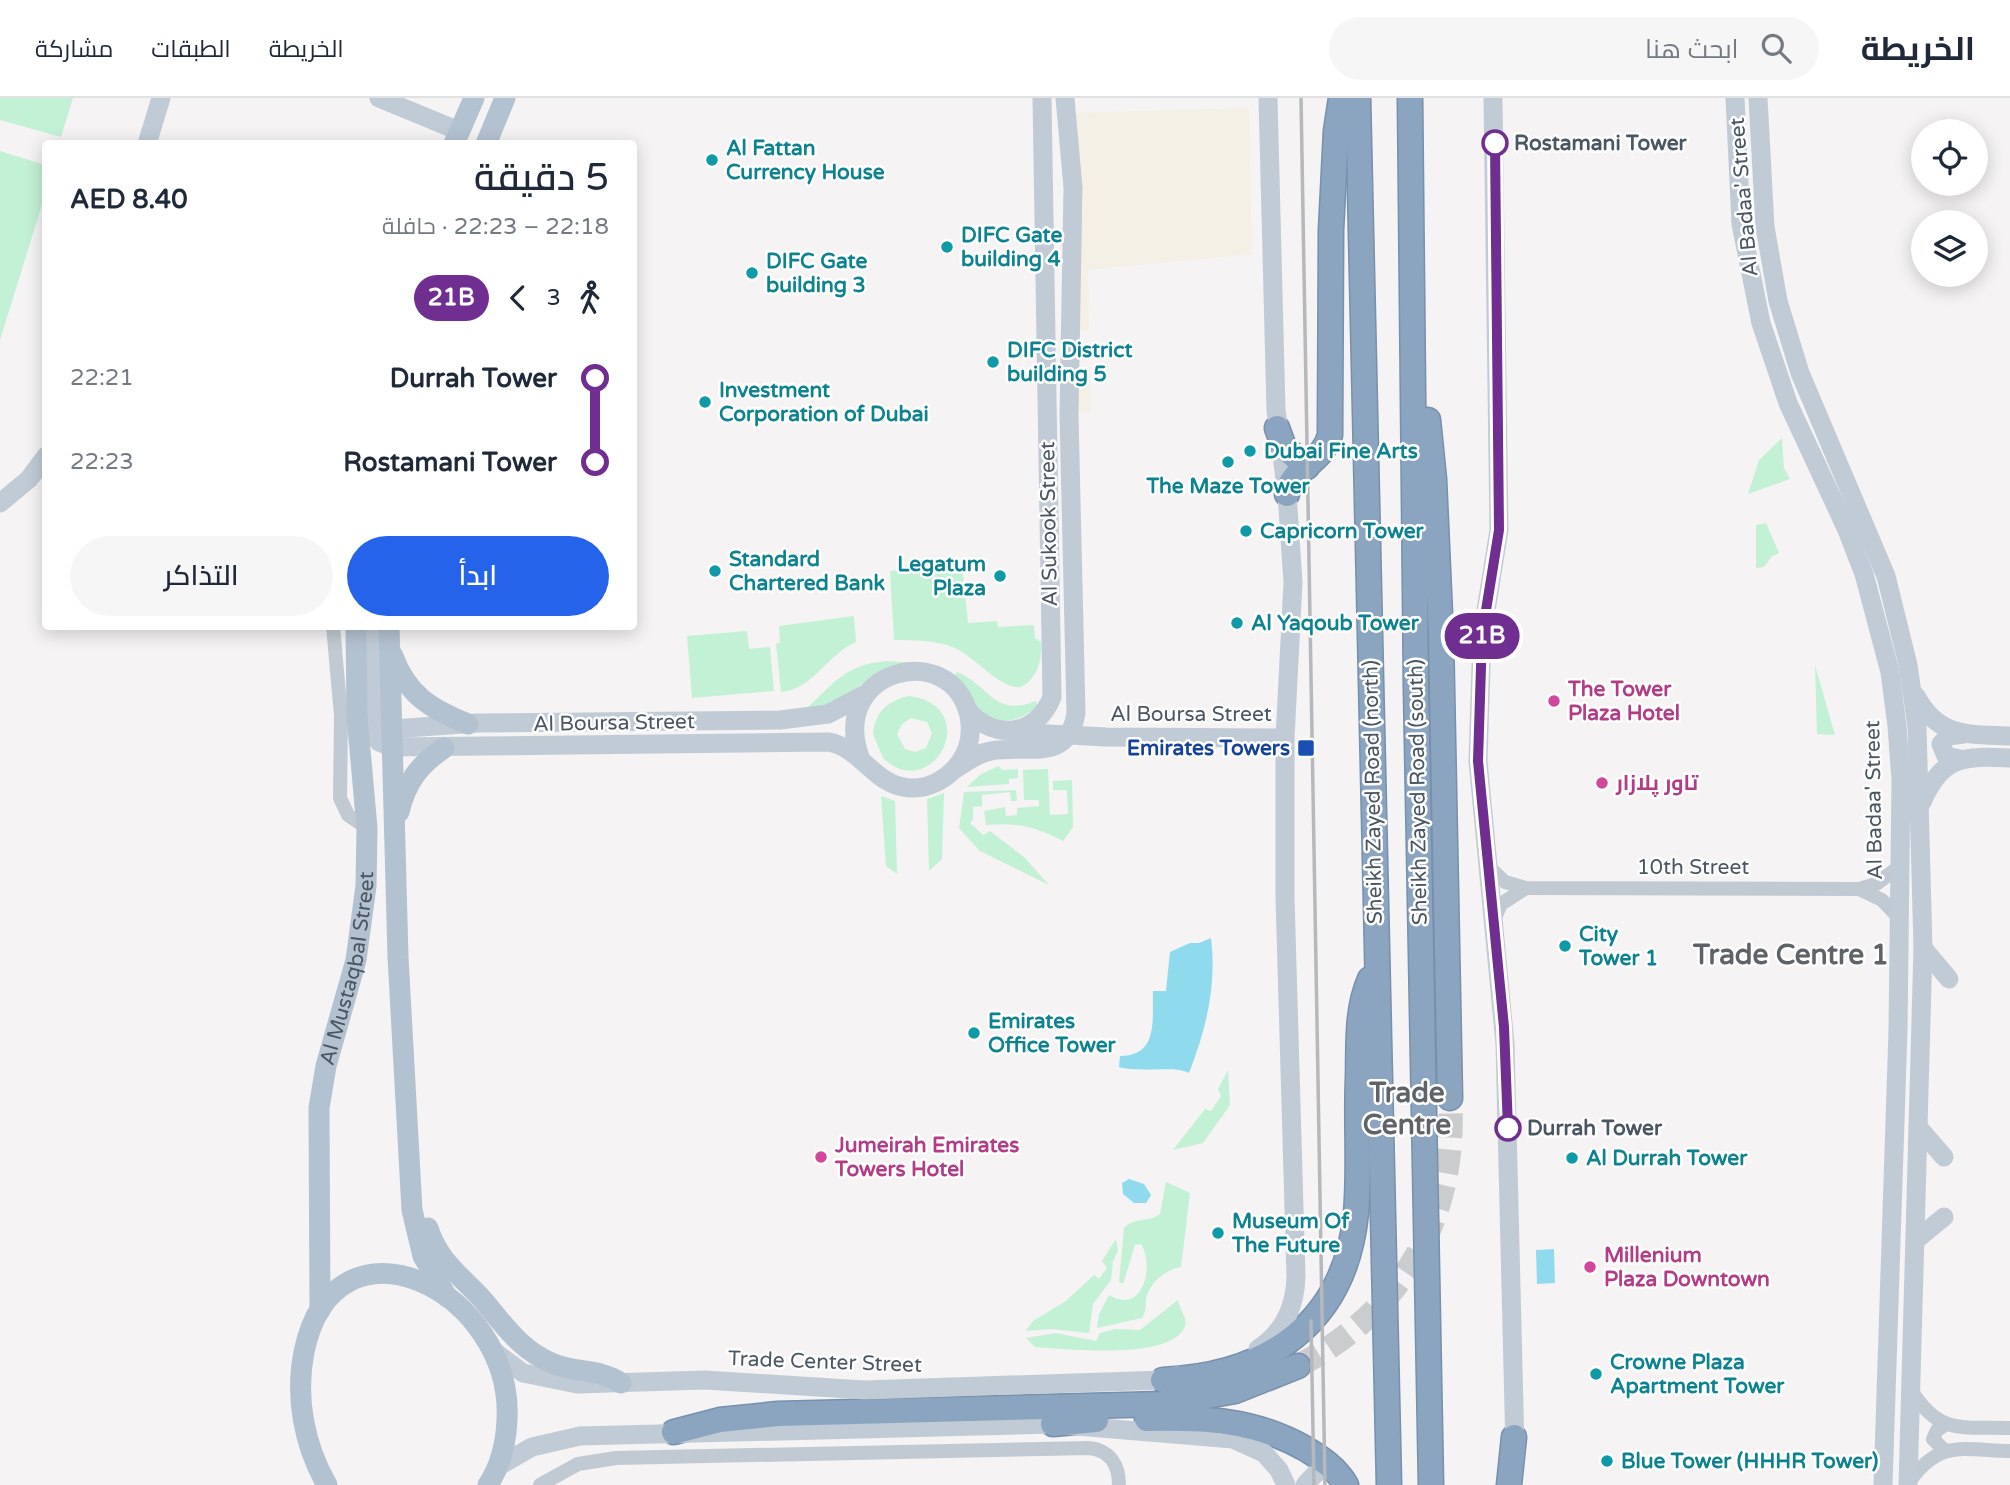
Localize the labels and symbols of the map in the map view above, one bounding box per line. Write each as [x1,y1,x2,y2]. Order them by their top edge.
street label: Al Badaa' Street [1725,116,1763,278]
marker: Rostamani Tower [1482,130,1508,156]
place label: Rostamani Tower [1514,131,1688,156]
place label: Al Fattan Currency House [726,136,885,185]
marker: Al Fattan Currency House [704,152,720,168]
place label: DIFC Gate building 4 [961,223,1062,272]
marker: DIFC Gate building 4 [939,239,955,255]
place label: DIFC Gate building 3 [766,249,867,298]
marker: DIFC Gate building 3 [744,265,760,281]
place label: DIFC District building 5 [1007,338,1132,387]
marker: DIFC District building 5 [985,354,1001,370]
place label: Investment Corporation of Dubai [719,378,929,427]
marker: Investment Corporation of Dubai [697,394,713,410]
place label: Dubai Fine Arts [1264,439,1418,464]
street label: Al Sukook Street [1035,441,1063,607]
marker: Dubai Fine Arts [1242,443,1258,459]
marker: The Maze Tower [1220,454,1236,470]
place label: The Maze Tower [1145,474,1311,499]
place label: Capricorn Tower [1260,519,1425,544]
marker: Capricorn Tower [1238,523,1254,539]
place label: Standard Chartered Bank [729,547,885,596]
place label: Legatum Plaza [897,552,986,601]
marker: Standard Chartered Bank [707,563,723,579]
marker: Legatum Plaza [992,568,1008,584]
place label: Al Yaqoub Tower [1251,611,1420,636]
line badge: 21B [1442,613,1522,659]
marker: Al Yaqoub Tower [1229,615,1245,631]
street label: Sheikh Zayed Road (south) [1403,659,1433,925]
street label: Sheikh Zayed Road (north) [1358,660,1388,924]
place label: The Tower Plaza Hotel [1567,677,1680,726]
marker: The Tower Plaza Hotel [1546,693,1562,709]
street label: Al Boursa Street [1110,702,1272,727]
street label: Al Boursa Street [533,709,695,737]
street label: Al Badaa' Street [1860,720,1888,880]
place label: Emirates Towers [1127,736,1290,761]
marker: Emirates Towers [1296,738,1316,758]
place label: تاور پلازار [1615,771,1700,798]
marker: تاور پلازار [1594,775,1610,791]
street label: 10th Street [1637,855,1749,880]
street label: Al Mustaqbal Street [314,871,379,1068]
place label: City Tower 1 [1578,922,1658,971]
marker: City Tower 1 [1557,938,1573,954]
district label: Trade Centre 1 [1692,938,1889,972]
place label: Emirates Office Tower [988,1009,1117,1058]
marker: Emirates Office Tower [966,1025,982,1041]
district label: Trade Centre [1363,1076,1451,1142]
marker: Durrah Tower [1495,1115,1521,1141]
place label: Durrah Tower [1527,1116,1663,1141]
place label: Jumeirah Emirates Towers Hotel [834,1133,1019,1182]
place label: Al Durrah Tower [1586,1146,1748,1171]
marker: Jumeirah Emirates Towers Hotel [813,1149,829,1165]
marker: Al Durrah Tower [1564,1150,1580,1166]
place label: Museum Of The Future [1231,1209,1350,1258]
marker: Museum Of The Future [1210,1225,1226,1241]
place label: Millenium Plaza Downtown [1604,1243,1770,1292]
marker: Millenium Plaza Downtown [1582,1259,1598,1275]
street label: Trade Center Street [728,1346,922,1378]
place label: Crowne Plaza Apartment Tower [1610,1350,1785,1399]
marker: Crowne Plaza Apartment Tower [1588,1366,1604,1382]
place label: Blue Tower (HHHR Tower) [1621,1449,1878,1474]
marker: Blue Tower (HHHR Tower) [1599,1453,1615,1469]

